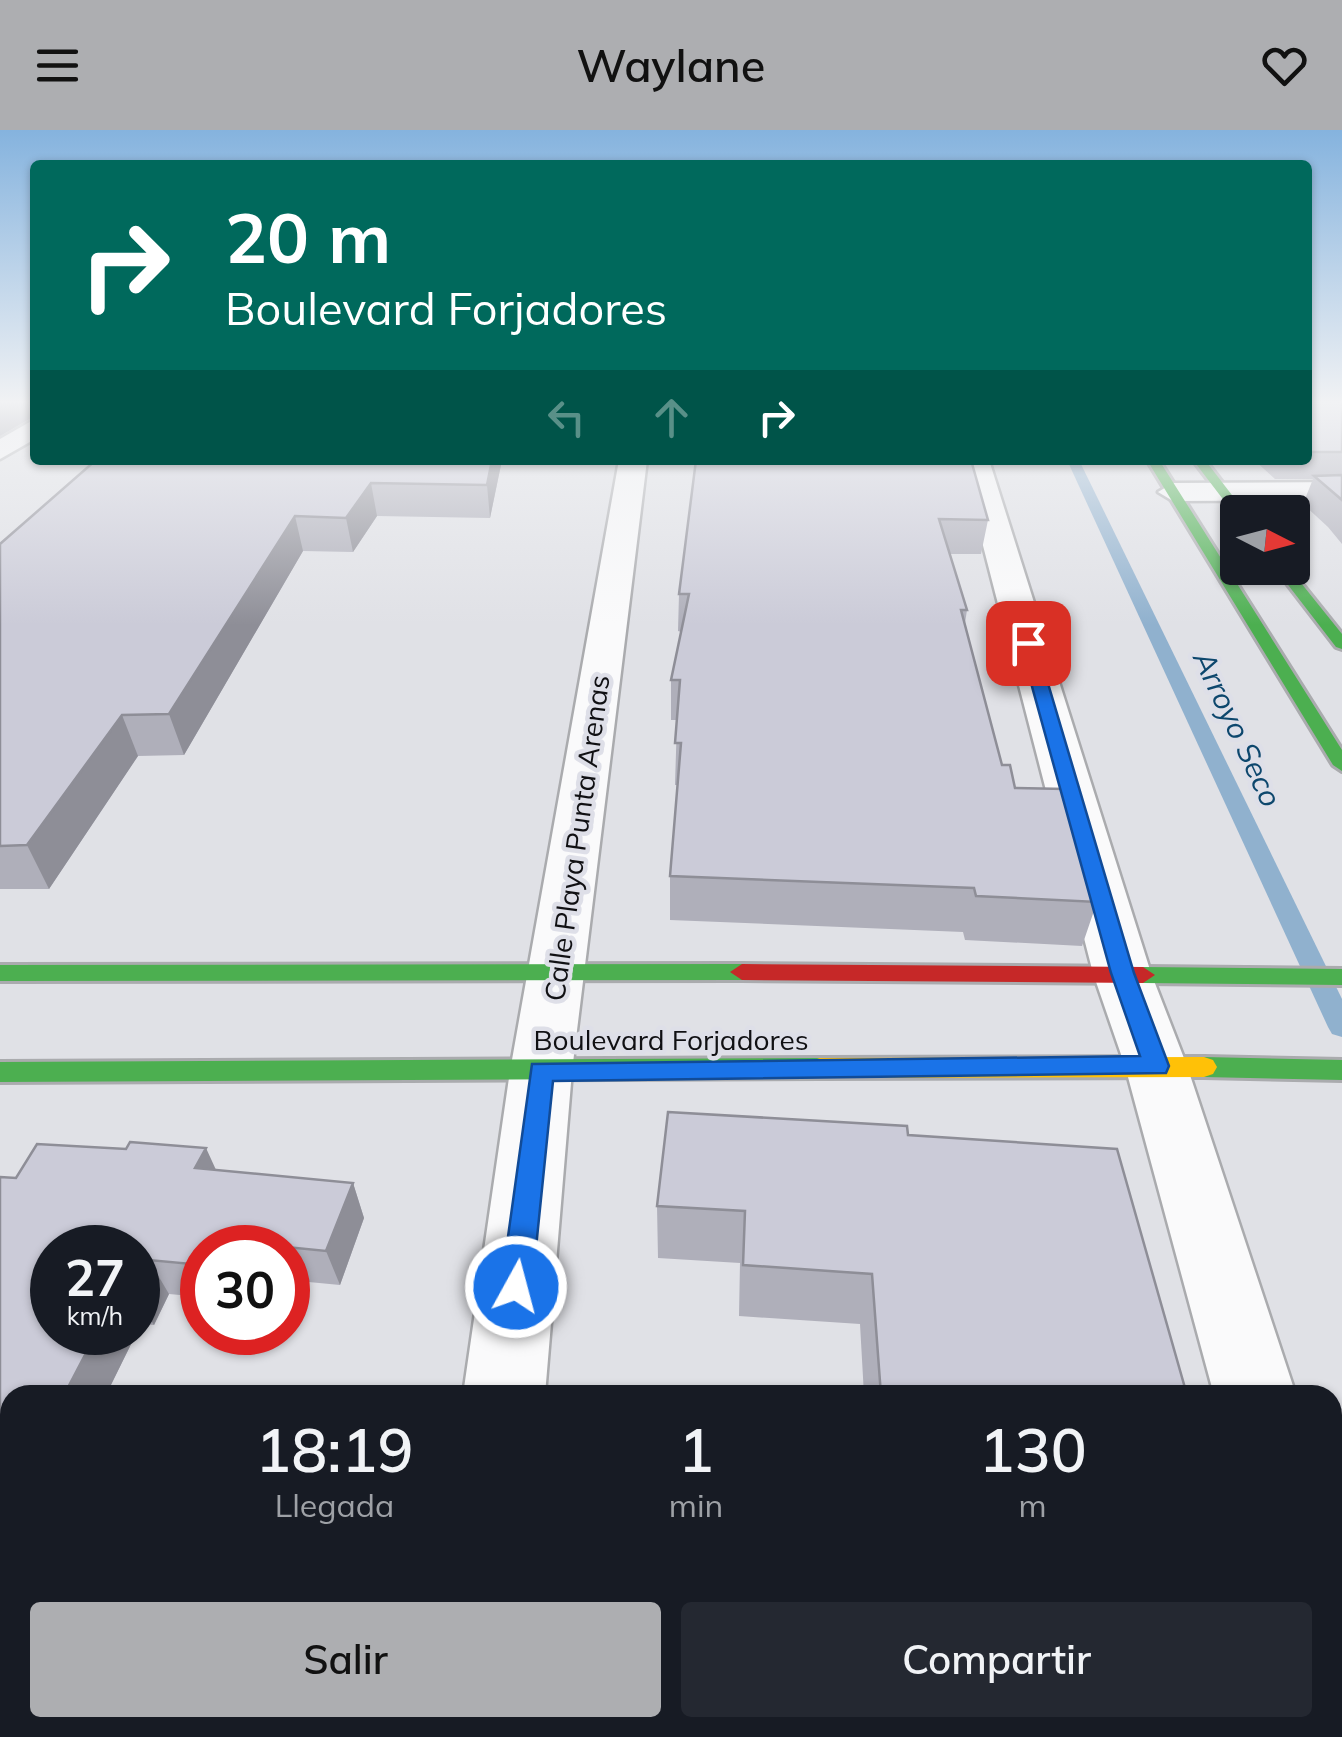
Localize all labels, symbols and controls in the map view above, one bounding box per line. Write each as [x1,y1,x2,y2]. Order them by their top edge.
text: Waylane [577,37,765,93]
icon: menu [30,38,85,93]
icon: heart [1257,38,1312,93]
text: 20 m [225,193,391,281]
icon: right [60,200,190,330]
text: Boulevard Forjadores [225,280,667,336]
icon: left [539,390,594,445]
icon: ahead [644,390,699,445]
icon: right [749,390,804,445]
north arrow [1220,495,1310,585]
map controls [1220,495,1310,585]
pin [986,601,1071,686]
icon: arrive [1001,616,1056,671]
water label: Arroyo Seco [1185,644,1291,813]
street label: Calle Playa Punta Arenas [536,673,617,1003]
street label: Boulevard Forjadores [533,1022,809,1057]
speed limit sign: 30 [180,1225,310,1355]
position arrow [464,1235,568,1339]
text: 27 [65,1246,125,1309]
text: km/h [67,1300,123,1331]
text: 18:19 [255,1412,414,1487]
text: 1 [678,1412,714,1487]
text: 130 [979,1412,1087,1487]
text: Llegada [275,1485,394,1525]
text: min [669,1485,723,1525]
text: m [1019,1485,1047,1525]
button: Salir [30,1602,661,1717]
button: Compartir [681,1602,1312,1717]

